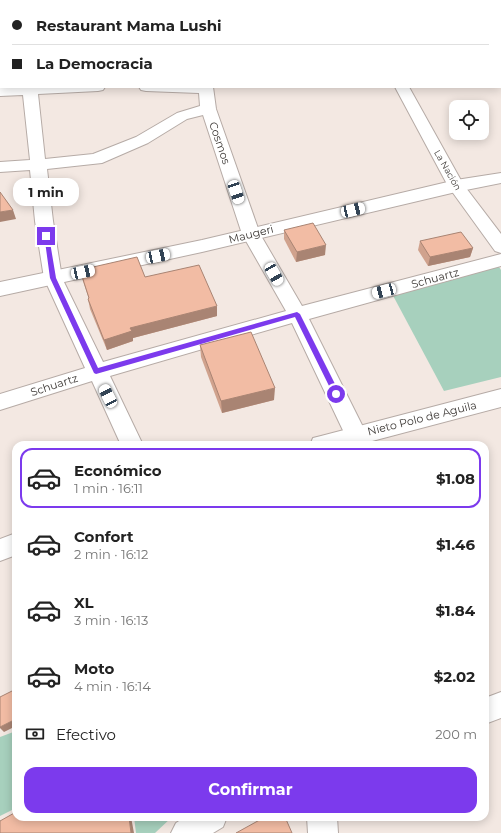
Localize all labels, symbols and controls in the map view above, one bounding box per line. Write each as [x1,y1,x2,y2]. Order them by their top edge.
text: Restaurant Mama Lushi [36,16,222,35]
text: La Democracia [36,54,153,73]
map controls [449,100,489,140]
button: locate [449,100,489,140]
street label: Cosmos [206,120,234,167]
street label: La Nación [432,148,464,192]
callout: 1 min [13,178,79,206]
car [226,179,246,205]
text: 1 min [28,184,64,200]
car [340,201,366,219]
street label: Maugeri [227,222,275,246]
route end [37,227,55,245]
car [145,248,171,264]
car [263,261,285,287]
car [70,264,96,280]
street label: Schuartz [410,265,461,291]
car [371,282,397,300]
street label: Schuartz [29,371,80,399]
car [97,383,119,409]
route start [327,385,345,403]
street label: Nieto Polo de Aguila [366,398,478,438]
icon: car [26,460,62,496]
text: Económico [74,461,162,480]
text: $1.08 [436,469,475,488]
text: 1 min · 16:11 [74,480,143,496]
icon: car [26,526,62,562]
text: Confort [74,527,134,546]
text: $1.46 [436,535,475,554]
text: 2 min · 16:12 [74,546,148,562]
icon: car [26,592,62,628]
text: XL [74,593,93,612]
text: $1.84 [435,601,475,620]
text: 3 min · 16:13 [74,612,148,628]
icon: car [26,658,62,694]
text: Moto [74,659,114,678]
text: $2.02 [434,667,475,686]
text: 4 min · 16:14 [74,678,151,694]
icon: cash [24,723,46,745]
text: Efectivo [56,725,116,744]
text: 200 m [435,726,477,742]
button: Confirmar [24,767,477,813]

